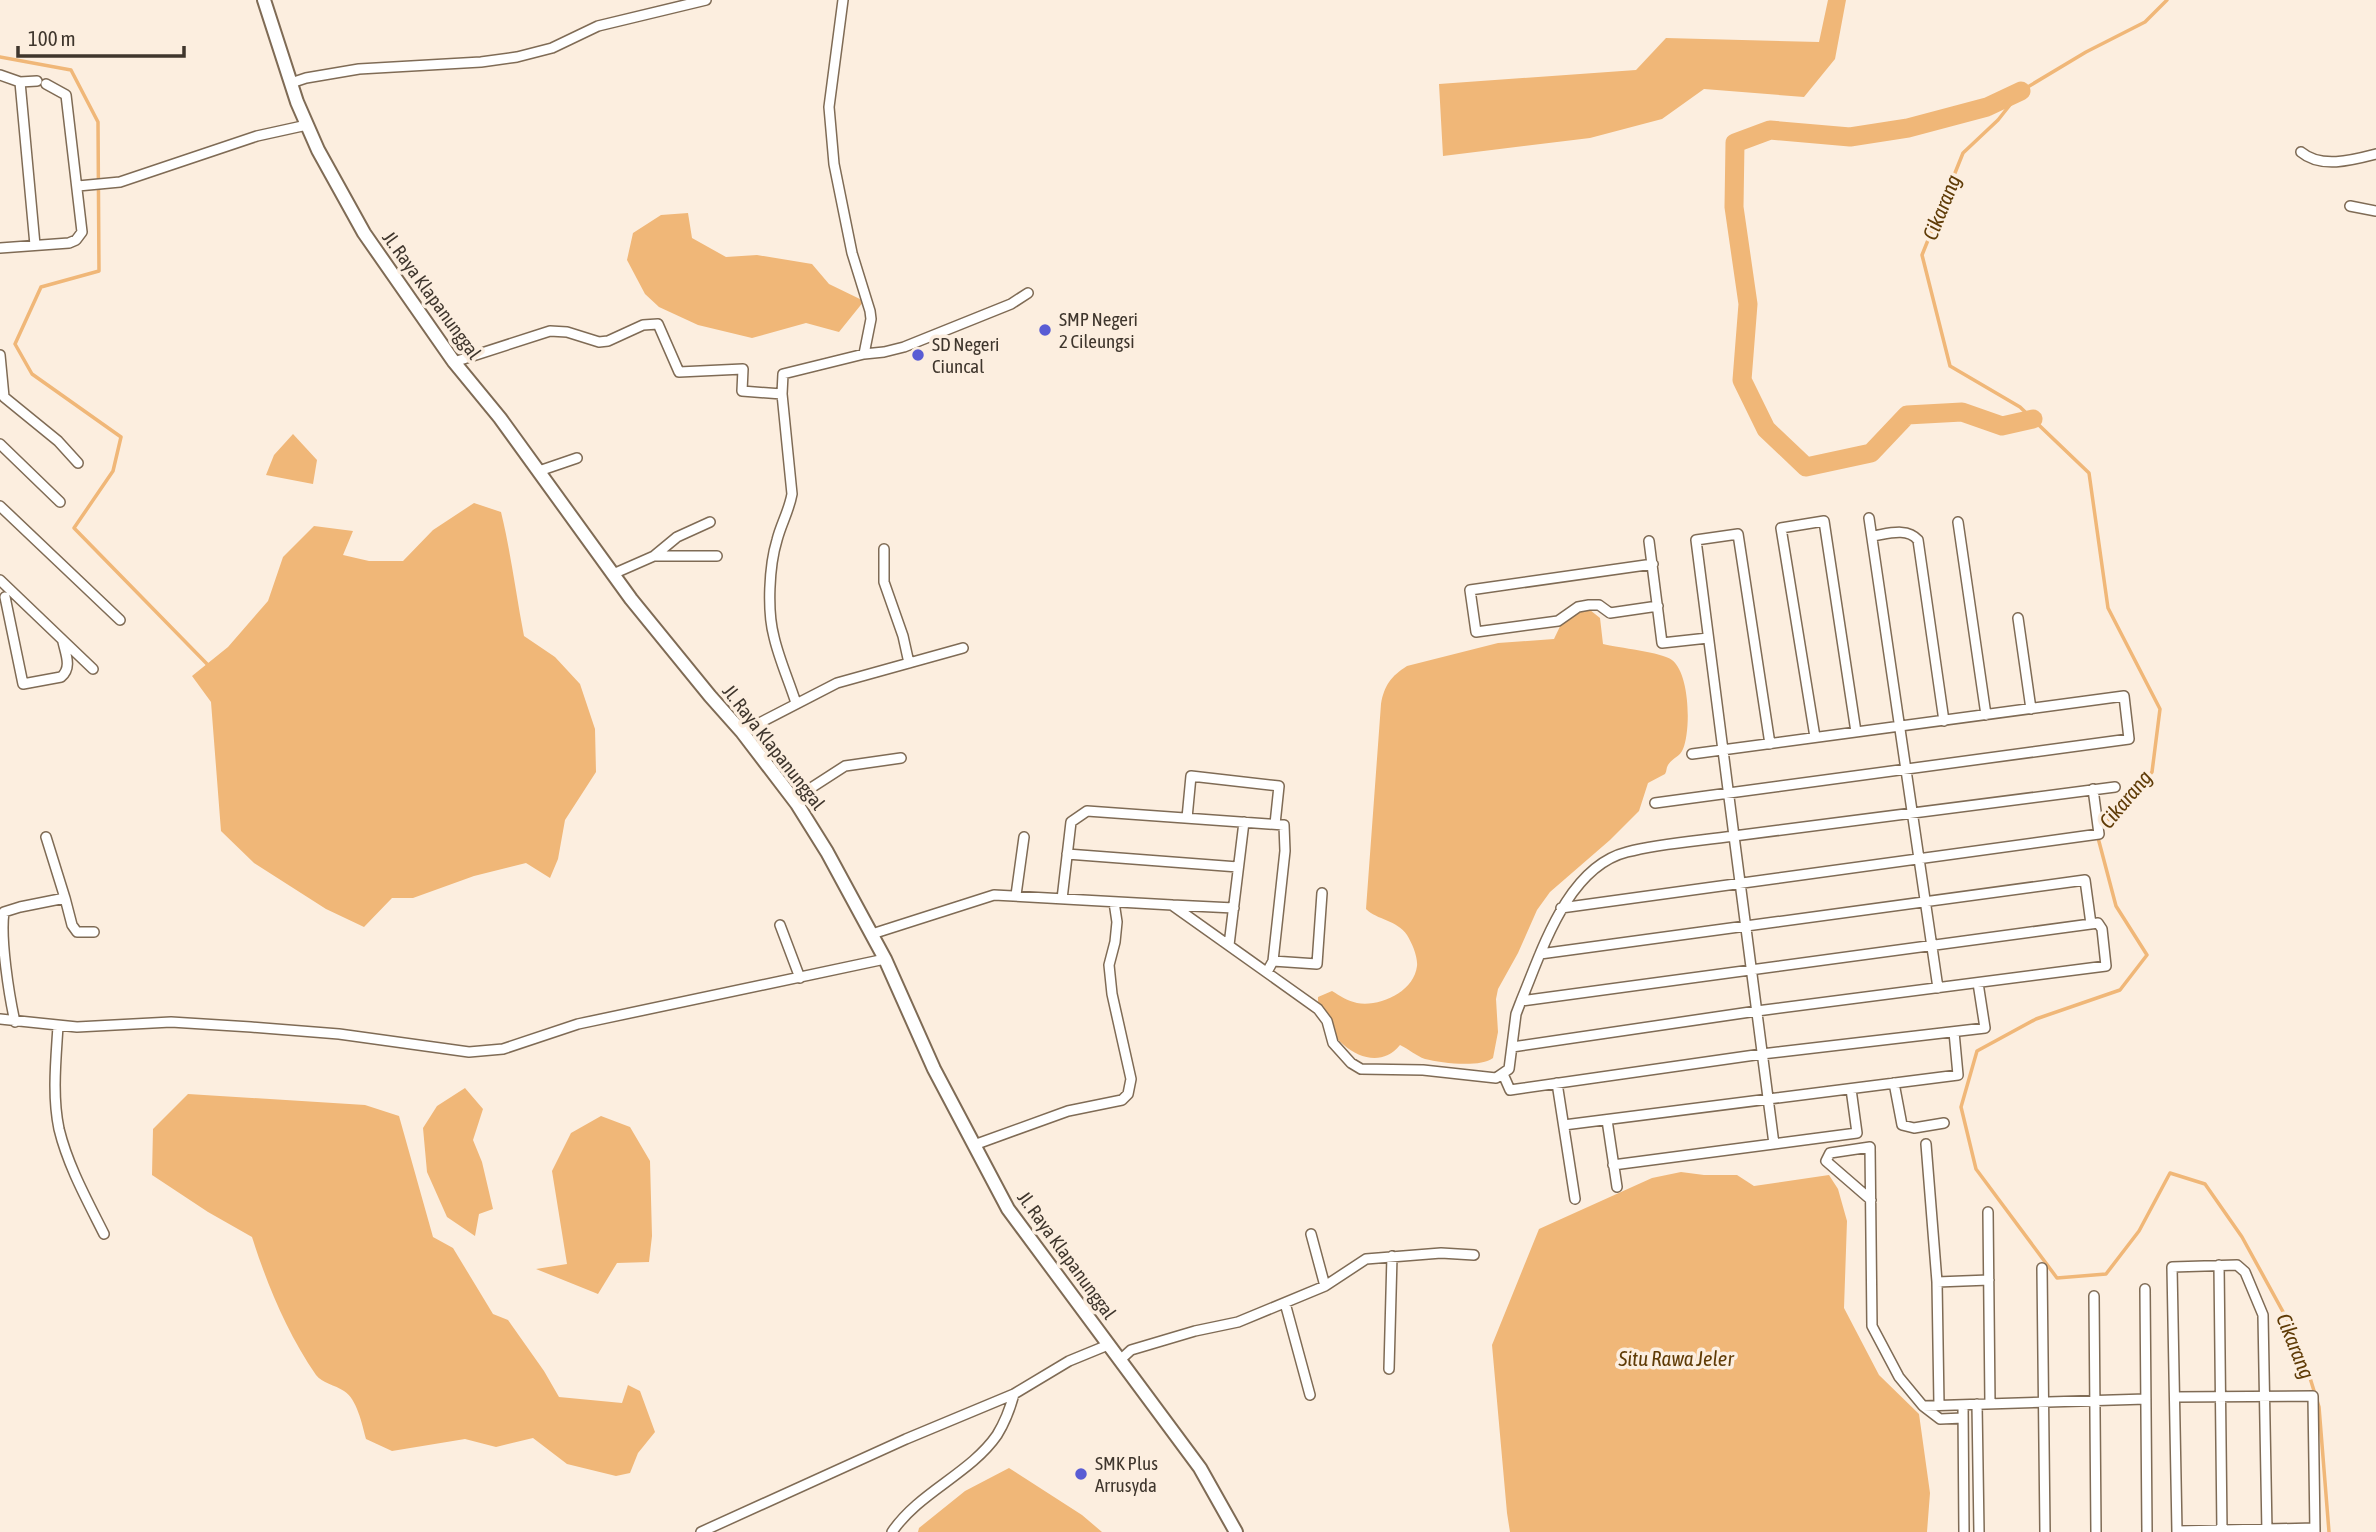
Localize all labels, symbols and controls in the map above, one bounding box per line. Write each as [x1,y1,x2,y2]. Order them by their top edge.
scale bar [18,14,184,58]
text: 100 m [28,26,76,50]
water label: Cikarang [1917,171,1965,243]
street label: Jl. Raya Klapanunggal [378,227,486,363]
place label: SMP Negeri 2 Cileungsi [1059,308,1138,352]
marker: SMP Negeri 2 Cileungsi [1037,322,1053,338]
place label: SD Negeri Ciuncal [932,333,999,377]
marker: SD Negeri Ciuncal [910,347,926,363]
street label: Jl. Raya Klapanunggal [718,680,830,814]
water label: Cikarang [2094,765,2156,833]
street label: Jl. Raya Klapanunggal [1013,1187,1121,1323]
water label: Cikarang [2272,1310,2320,1382]
water label: Situ Rawa Jeler [1617,1346,1734,1370]
place label: SMK Plus Arrusyda [1095,1452,1158,1496]
marker: SMK Plus Arrusyda [1073,1466,1089,1482]

